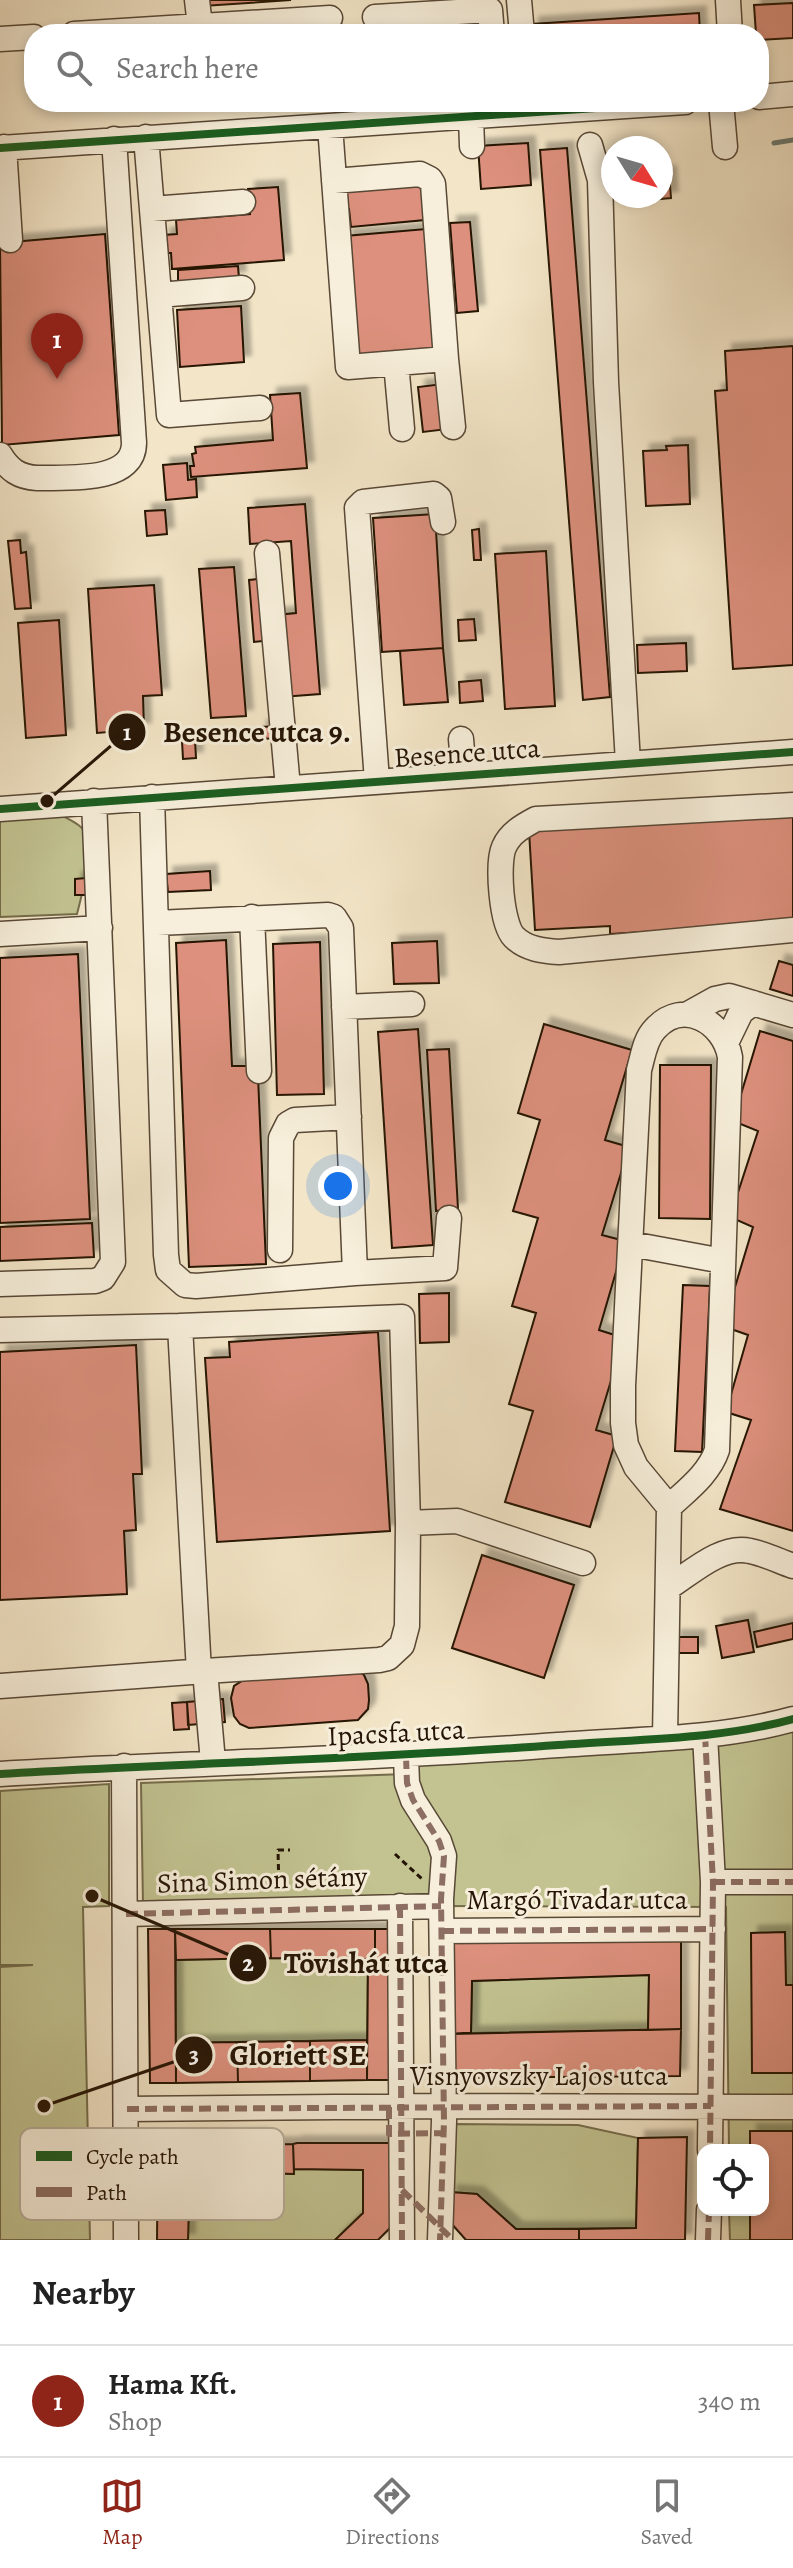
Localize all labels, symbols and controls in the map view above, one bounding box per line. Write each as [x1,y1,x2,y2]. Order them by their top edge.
search box [24,24,769,112]
icon: search [52,46,96,90]
text: Search here [116,48,259,88]
north arrow [601,136,673,208]
pin: 1 [31,313,83,379]
callout: Besence utca 9. [107,705,367,759]
text: Besence utca 9. [163,712,351,752]
text: 1 [123,716,132,748]
street label: Besence utca [393,729,541,777]
your location [318,1166,358,1206]
street label: Ipacsfa utca [326,1710,466,1756]
street label: Sina Simon sétány [156,1857,368,1903]
street label: Margó Tivadar utca [466,1881,688,1919]
callout: Tövishát utca [228,1936,464,1990]
text: Tövishát utca [284,1943,449,1983]
text: 2 [242,1947,254,1979]
callout: Gloriett SE [174,2028,382,2082]
text: Gloriett SE [230,2035,366,2075]
text: 3 [189,2039,199,2071]
street label: Visnyovszky Lajos utca [409,2057,668,2095]
legend [20,2128,284,2220]
text: Cycle path [86,2142,179,2172]
map controls [697,2144,769,2216]
button: locate [697,2144,769,2216]
text: Path [86,2178,127,2208]
text: Nearby [32,2269,135,2316]
text: Hama Kft. [108,2364,237,2404]
text: 1 [53,2384,63,2419]
text: 340 m [698,2384,761,2419]
text: Shop [108,2404,162,2439]
tab: Map [100,2474,144,2552]
tab: Directions [345,2474,440,2552]
tab: Saved [640,2474,693,2552]

